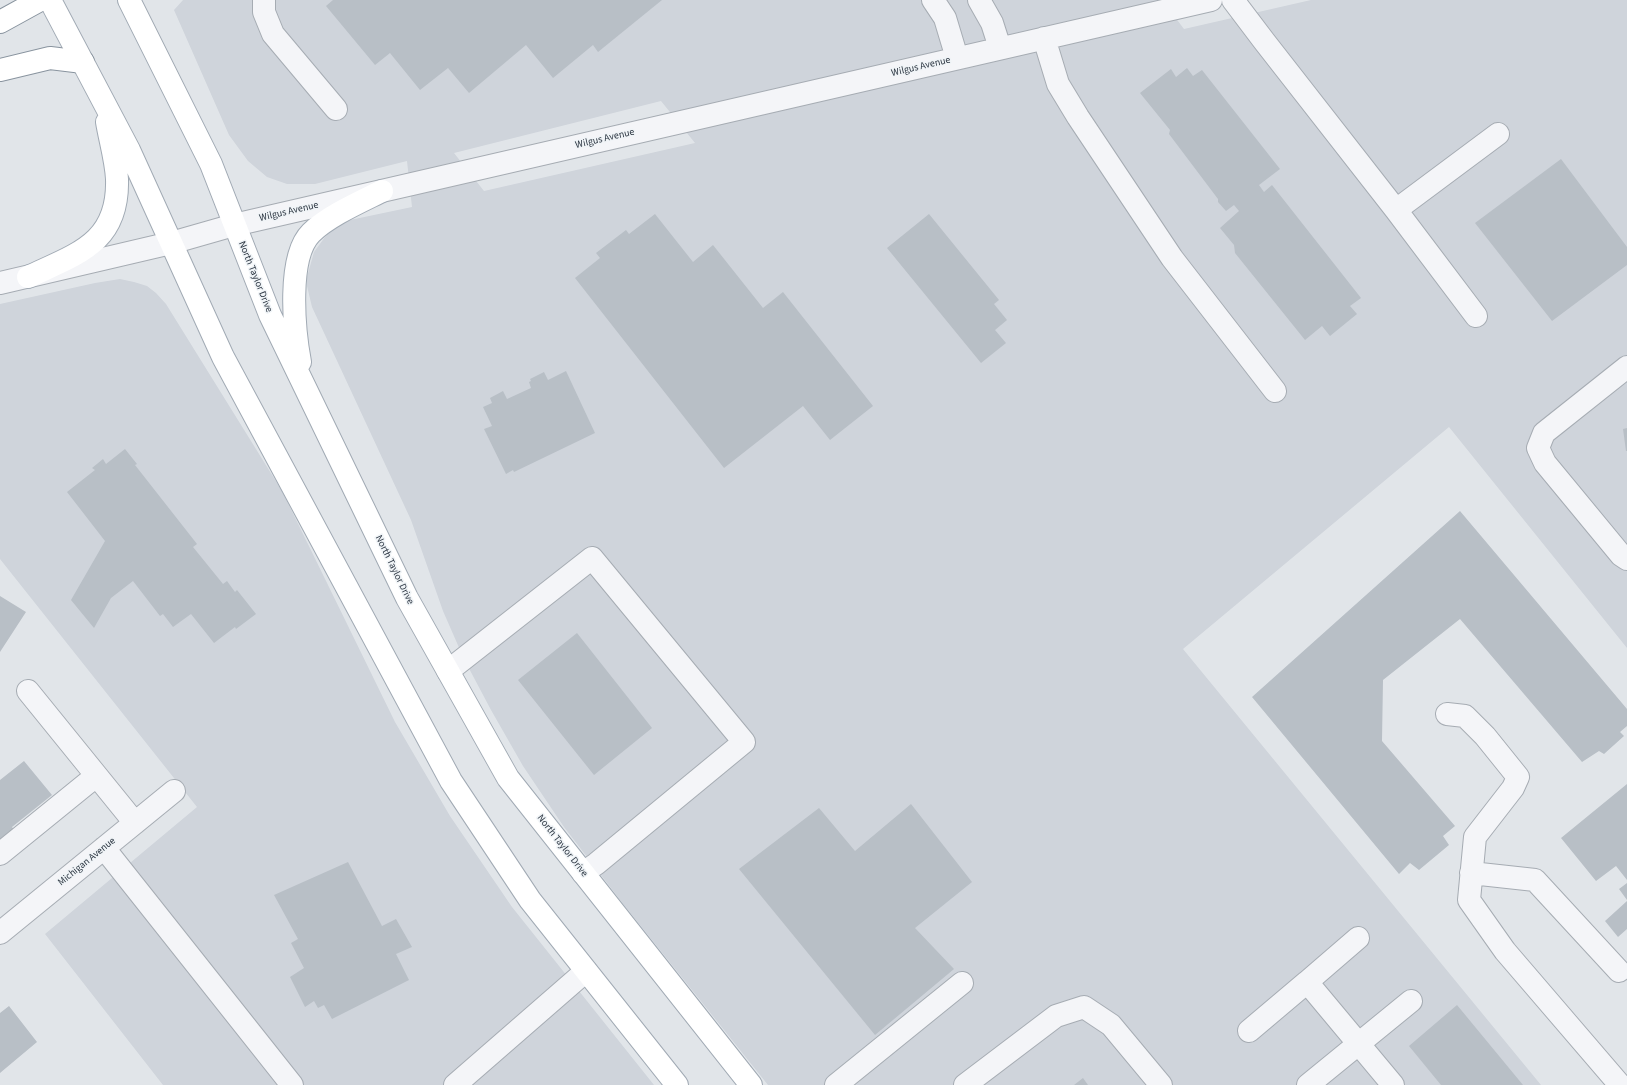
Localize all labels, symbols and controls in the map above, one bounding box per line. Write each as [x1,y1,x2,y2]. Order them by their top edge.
street label: Wilgus Avenue [890,54,952,80]
street label: Wilgus Avenue [574,126,636,152]
street label: Wilgus Avenue [258,199,320,225]
street label: North Taylor Drive [235,240,275,314]
street label: North Taylor Drive [372,533,416,607]
street label: North Taylor Drive [534,813,590,879]
street label: Michigan Avenue [56,835,118,889]

